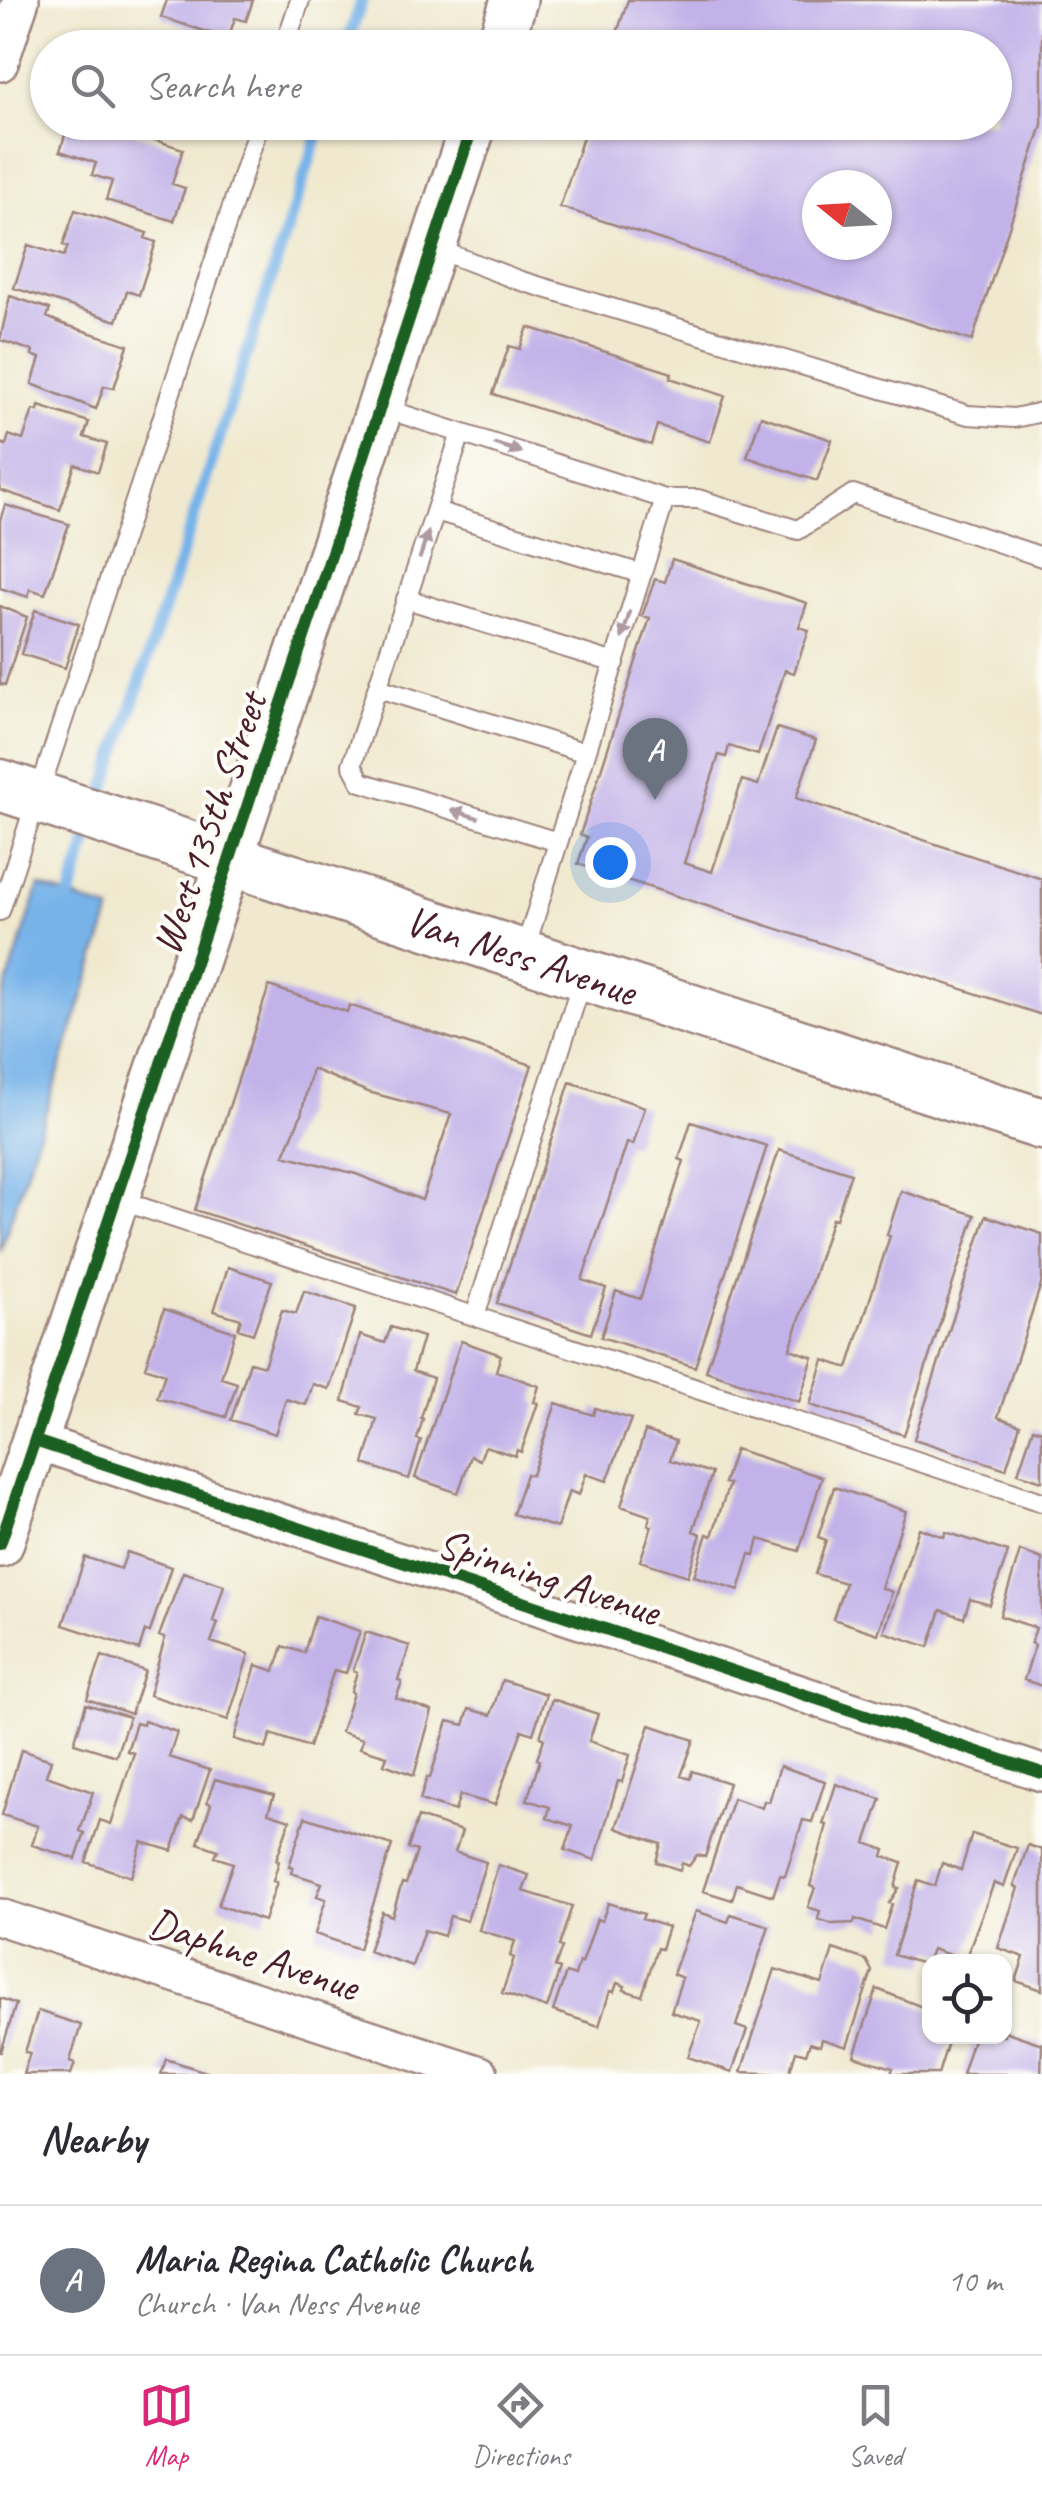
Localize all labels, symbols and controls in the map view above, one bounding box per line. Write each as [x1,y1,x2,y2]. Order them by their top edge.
search box [30,30,1012,140]
icon: search [65,58,120,113]
text: Search here [145,62,300,109]
north arrow [802,170,892,260]
one-way arrow [493,441,523,456]
one-way arrow [418,530,433,560]
one-way arrow [618,611,633,641]
street label: West 135th Street [140,682,280,961]
pin: A [622,718,688,800]
one-way arrow [449,806,480,821]
your location [585,837,636,888]
street label: Van Ness Avenue [399,894,645,1019]
street label: Spinning Avenue [431,1517,668,1639]
street label: Daphne Avenue [142,1896,367,2014]
map controls [922,1954,1012,2044]
button: locate [922,1954,1012,2044]
text: Nearby [40,2113,146,2166]
text: Maria Regina Catholic Church [135,2236,532,2283]
text: A [64,2260,81,2301]
text: 10 m [948,2260,1002,2301]
text: Church · Van Ness Avenue [135,2283,418,2324]
tab: Map [139,2378,194,2473]
tab: Directions [472,2378,570,2473]
tab: Saved [848,2378,903,2473]

